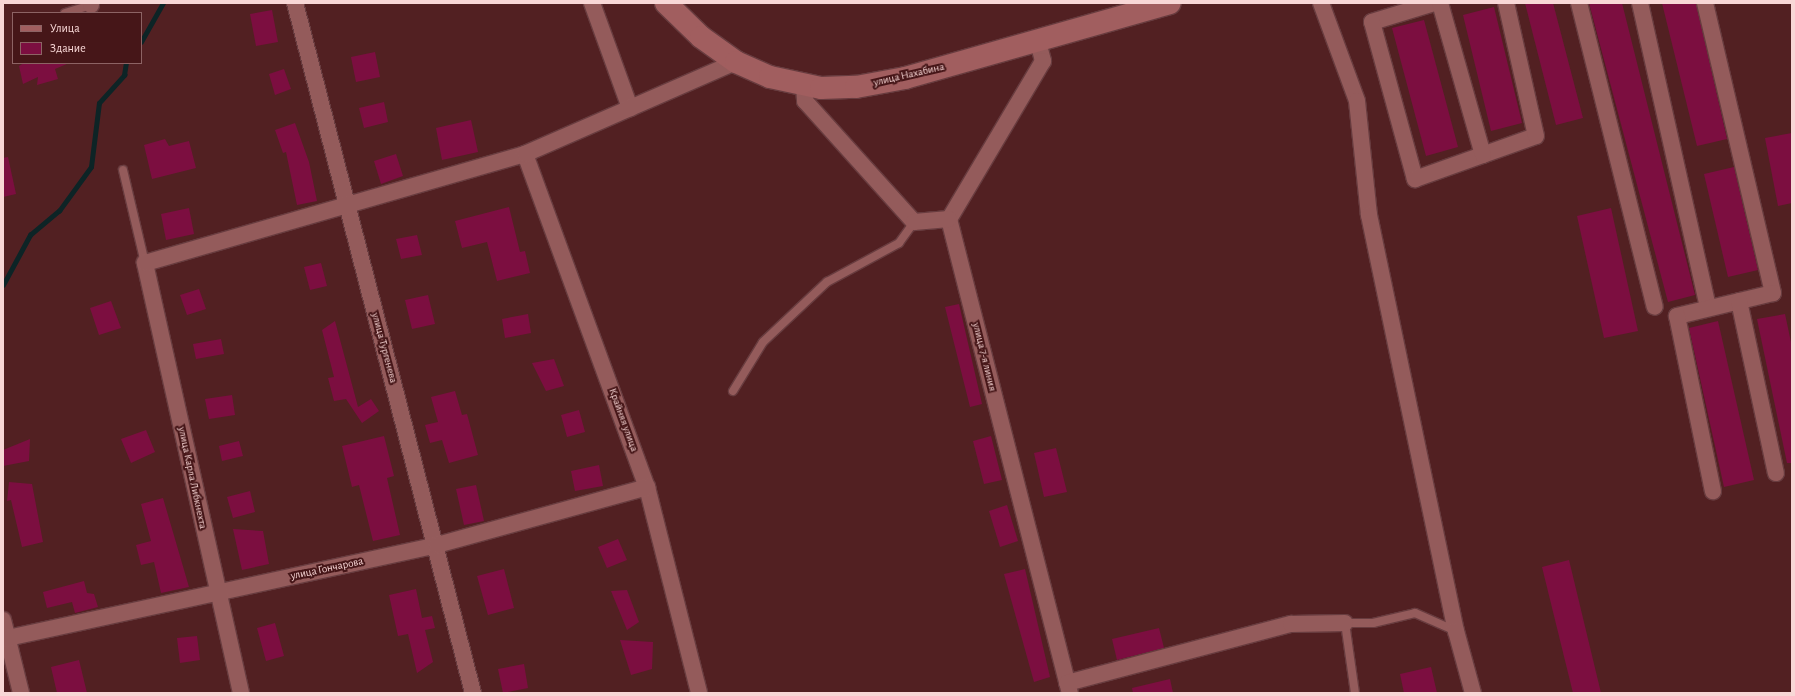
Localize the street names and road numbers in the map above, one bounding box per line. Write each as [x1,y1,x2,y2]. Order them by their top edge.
street label: улица Нахабина [872,60,946,90]
street label: улица Тургенева [368,311,400,385]
street label: улица 7-я линия [969,321,999,393]
street label: Крайняя улица [605,387,641,453]
street label: улица Карла Либкнехта [175,426,209,530]
street label: улица Гончарова [290,555,364,583]

